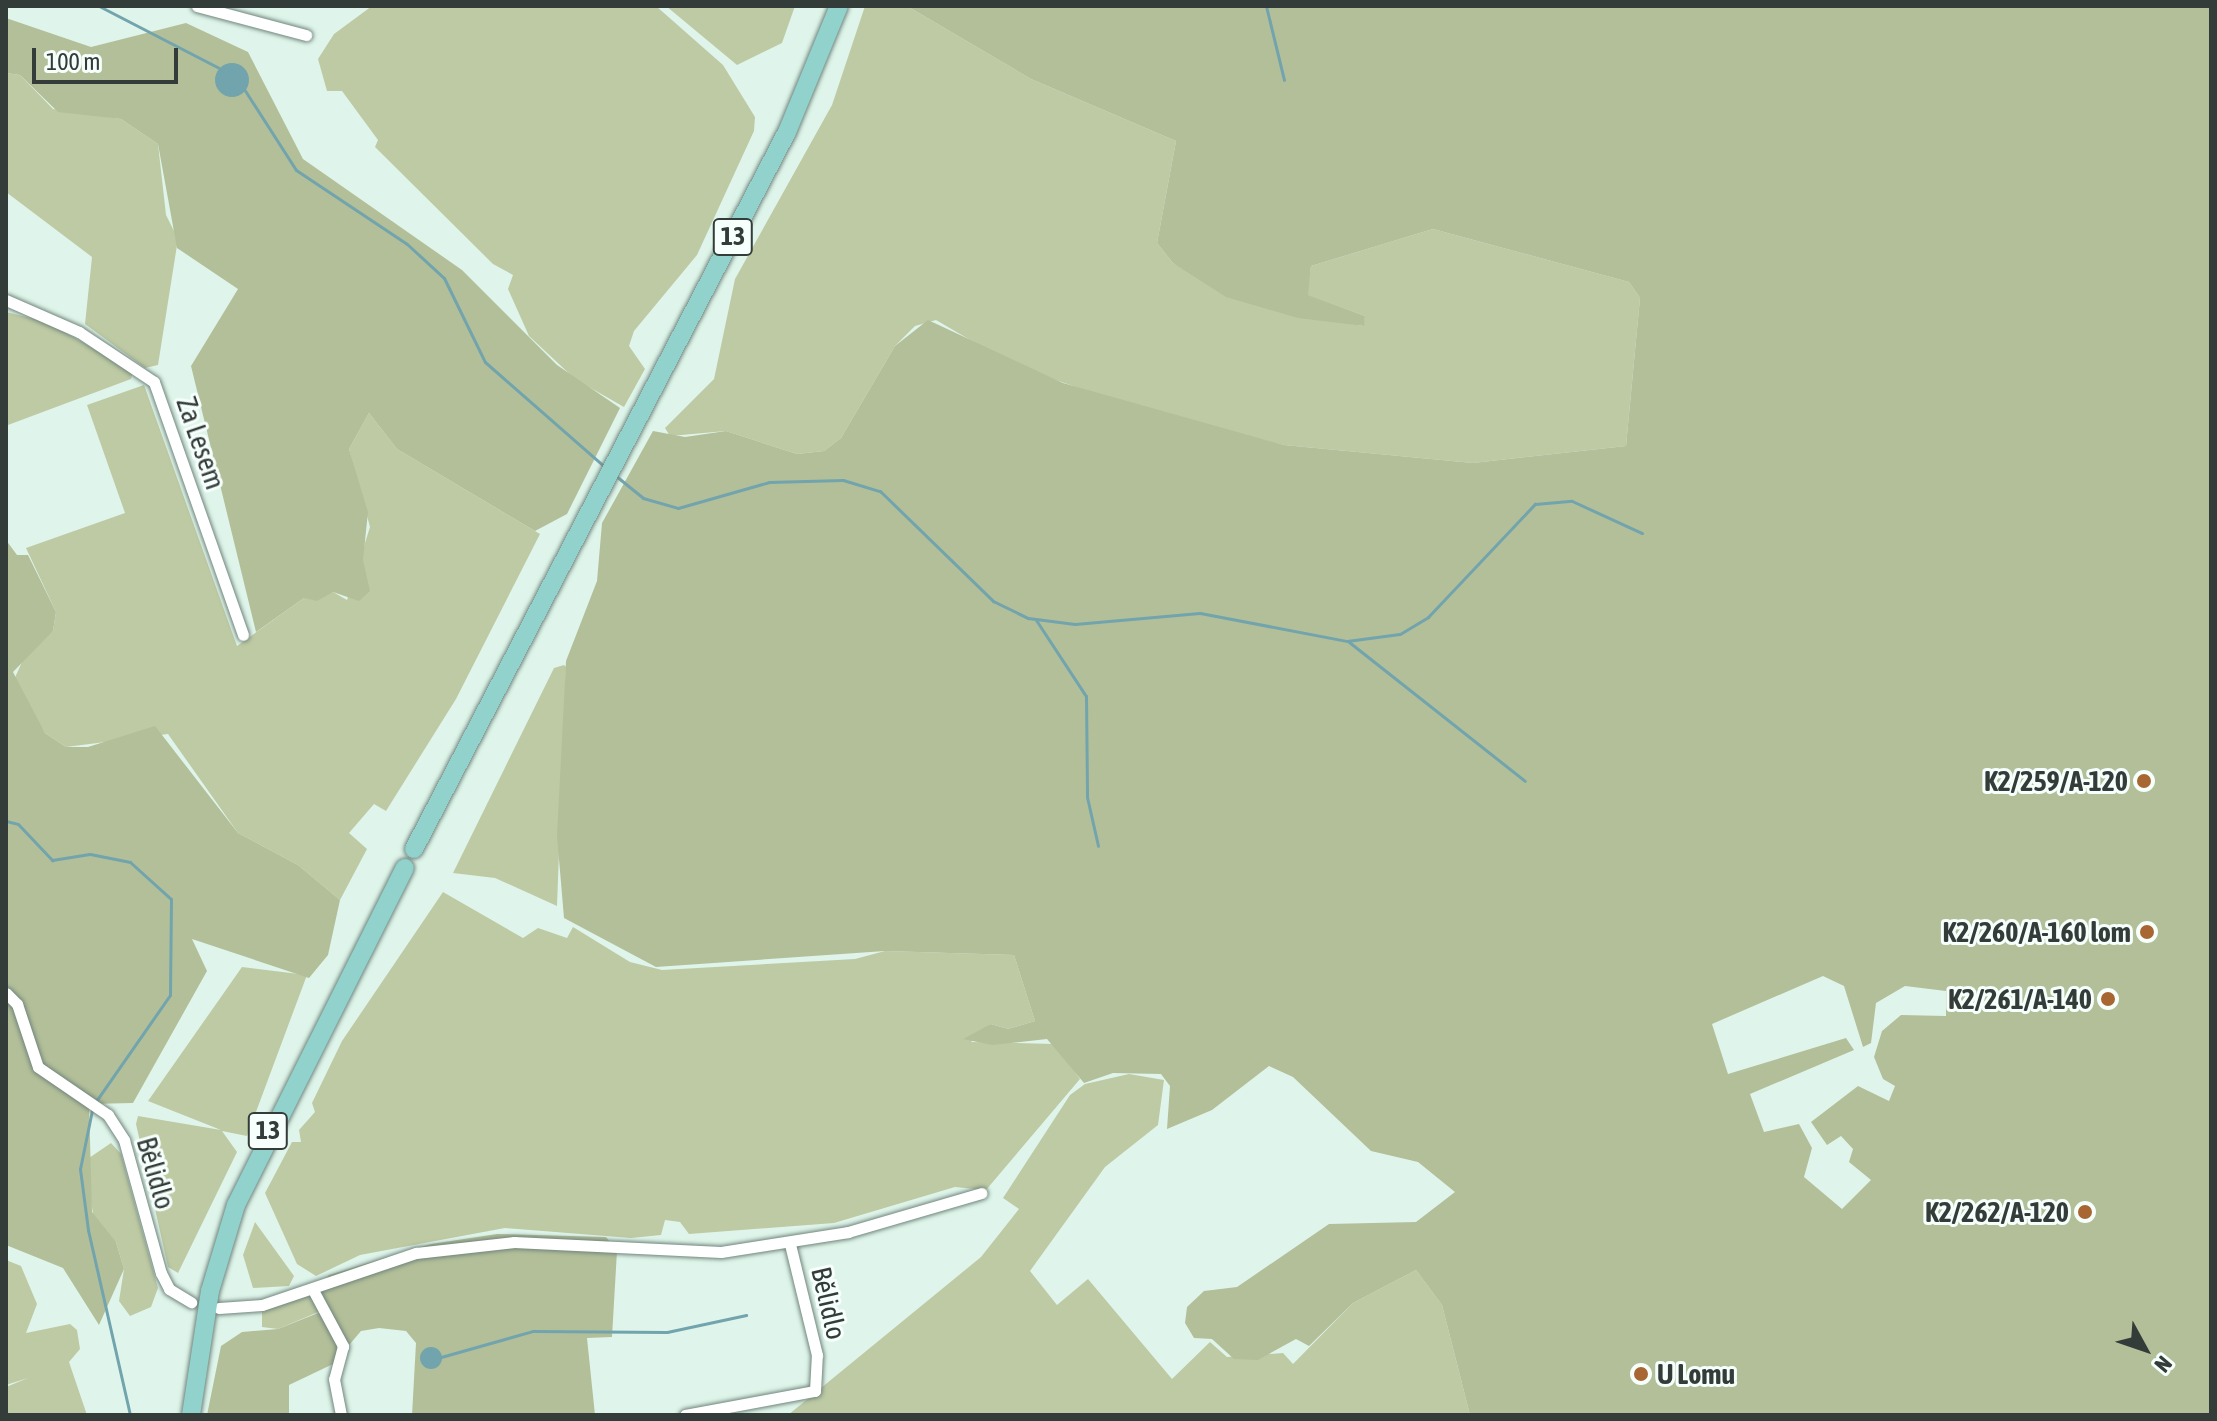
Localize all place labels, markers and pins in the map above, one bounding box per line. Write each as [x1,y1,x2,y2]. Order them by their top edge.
place label: K2/259/A-120 [1984,764,2128,798]
marker: K2/259/A-120 [2135,772,2153,790]
place label: K2/260/A-160 lom [1943,915,2131,949]
marker: K2/260/A-160 lom [2138,923,2156,941]
place label: K2/261/A-140 [1948,982,2092,1016]
marker: K2/261/A-140 [2099,990,2117,1008]
place label: K2/262/A-120 [1925,1195,2069,1229]
marker: K2/262/A-120 [2076,1203,2094,1221]
place label: U Lomu [1657,1357,1735,1391]
marker: U Lomu [1632,1365,1650,1383]

